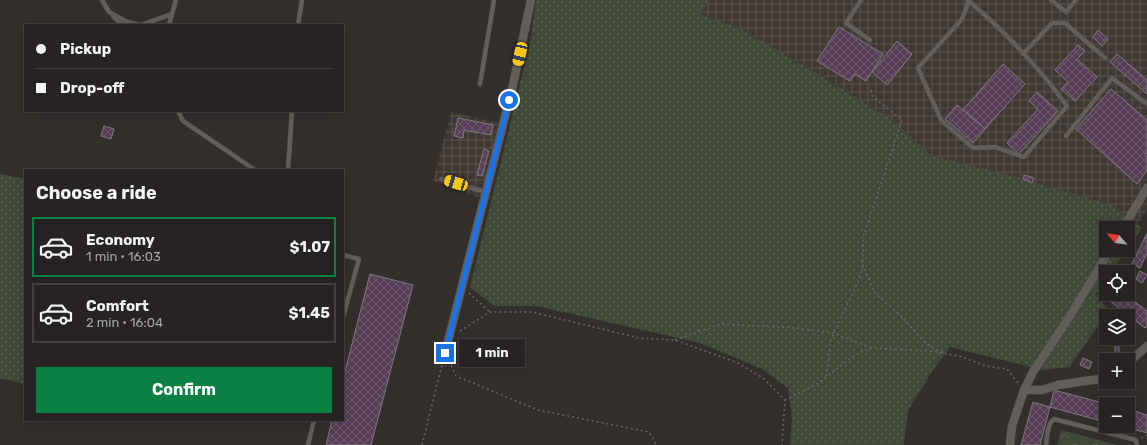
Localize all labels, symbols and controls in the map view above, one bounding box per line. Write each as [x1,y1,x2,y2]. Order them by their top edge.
text: Pickup [60,40,111,58]
car [511,41,529,67]
text: Drop-off [60,79,124,97]
route start [500,91,518,109]
car [443,174,469,192]
text: Choose a ride [36,182,157,204]
north arrow [1099,221,1135,257]
map controls [1099,221,1135,433]
icon: car [38,229,74,265]
text: Economy [86,231,155,249]
text: $1.07 [290,238,330,256]
text: 1 min · 16:03 [86,249,161,264]
button: locate [1099,265,1135,301]
icon: car [38,295,74,331]
text: Comfort [86,297,149,315]
text: $1.45 [288,304,330,322]
button: layers [1099,309,1135,345]
text: 2 min · 16:04 [86,315,163,330]
callout: 1 min [459,339,525,367]
route end [436,344,454,362]
text: 1 min [475,345,509,360]
button: + [1099,353,1135,389]
button: Confirm [36,367,332,413]
button: − [1099,397,1135,433]

